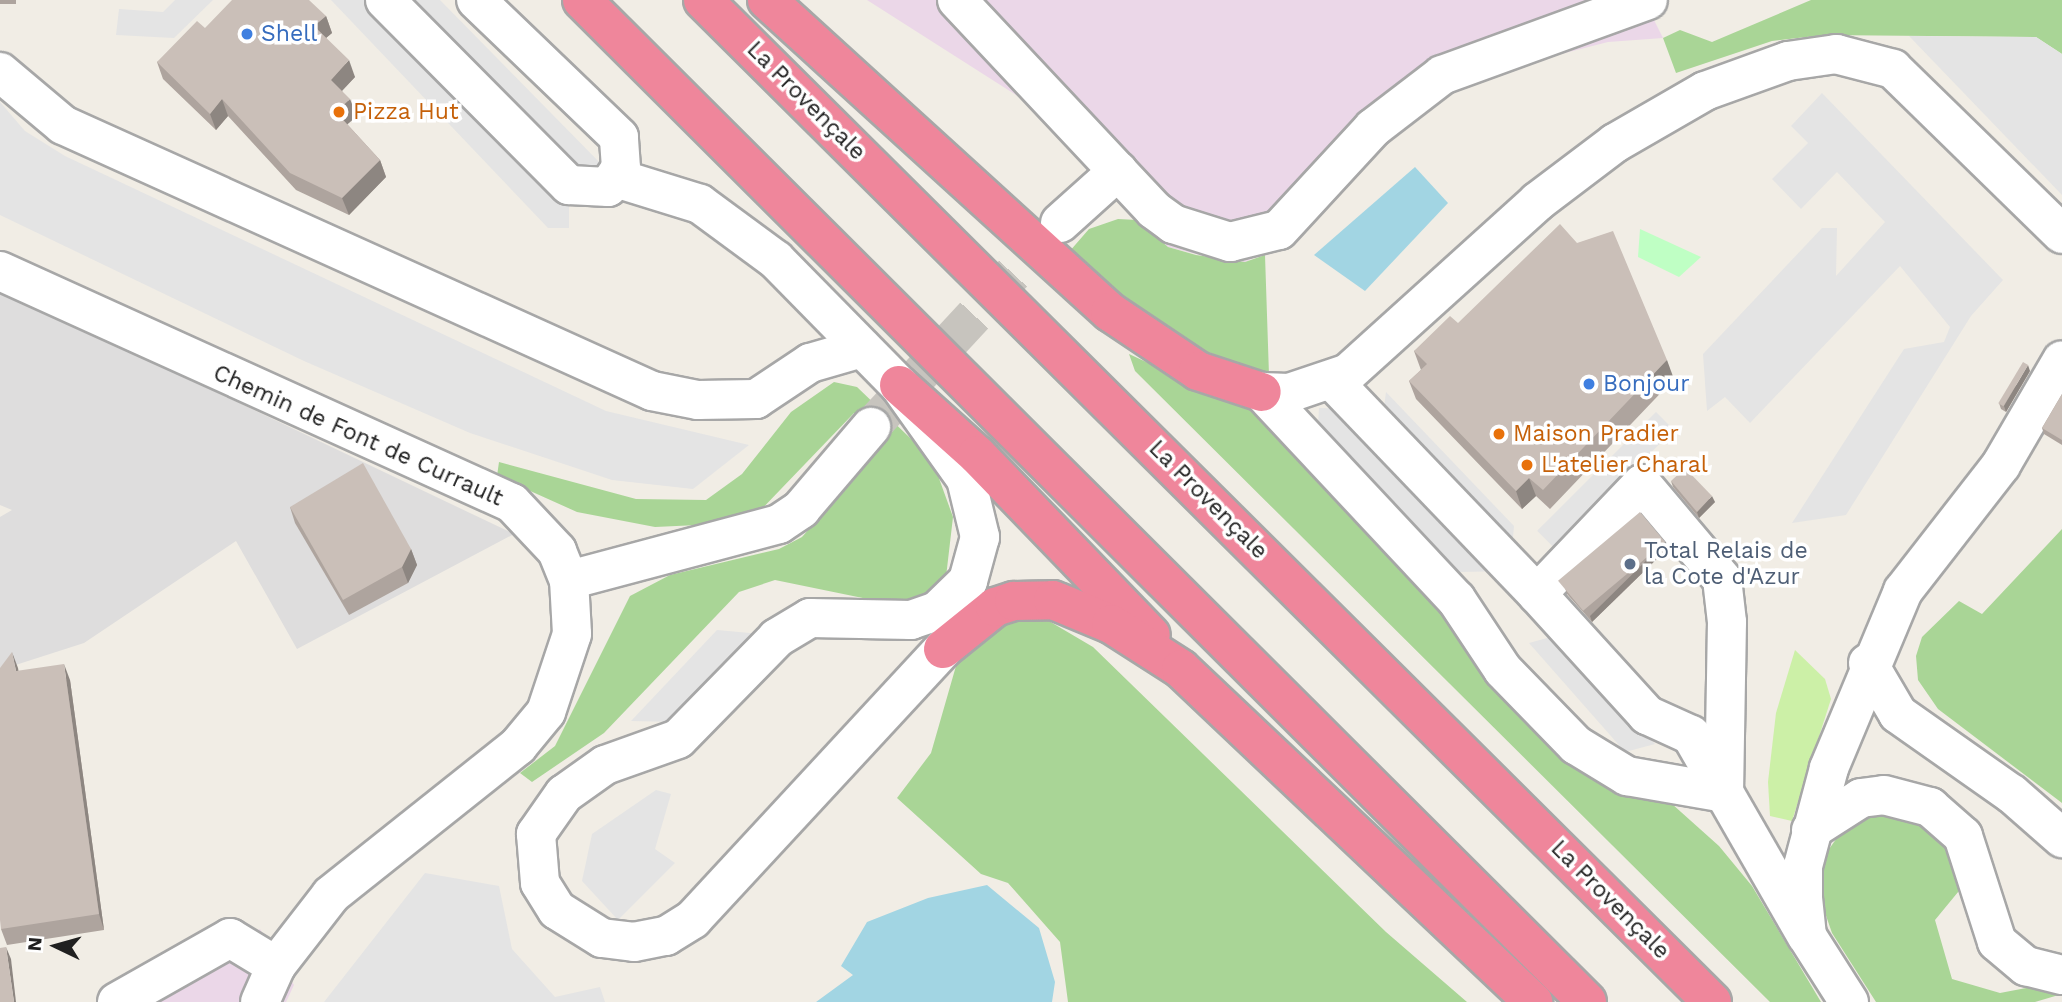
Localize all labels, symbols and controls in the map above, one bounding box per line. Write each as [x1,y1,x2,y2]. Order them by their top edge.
place label: Shell [261,20,317,48]
marker: Shell [239,26,255,42]
street label: La Provençale [741,36,871,166]
place label: Pizza Hut [353,98,459,126]
marker: Pizza Hut [331,104,347,120]
street label: Chemin de Font de Currault [209,359,507,513]
place label: Bonjour [1603,370,1690,398]
marker: Bonjour [1581,376,1597,392]
place label: Maison Pradier [1513,420,1679,448]
marker: Maison Pradier [1491,426,1507,442]
street label: La Provençale [1143,435,1273,565]
place label: L'atelier Charal [1541,451,1708,479]
marker: L'atelier Charal [1519,457,1535,473]
place label: Total Relais de la Cote d'Azur [1644,537,1808,591]
marker: Total Relais de la Cote d'Azur [1622,556,1638,572]
street label: La Provençale [1545,835,1675,965]
north arrow [21,911,91,981]
text: N [23,936,47,952]

